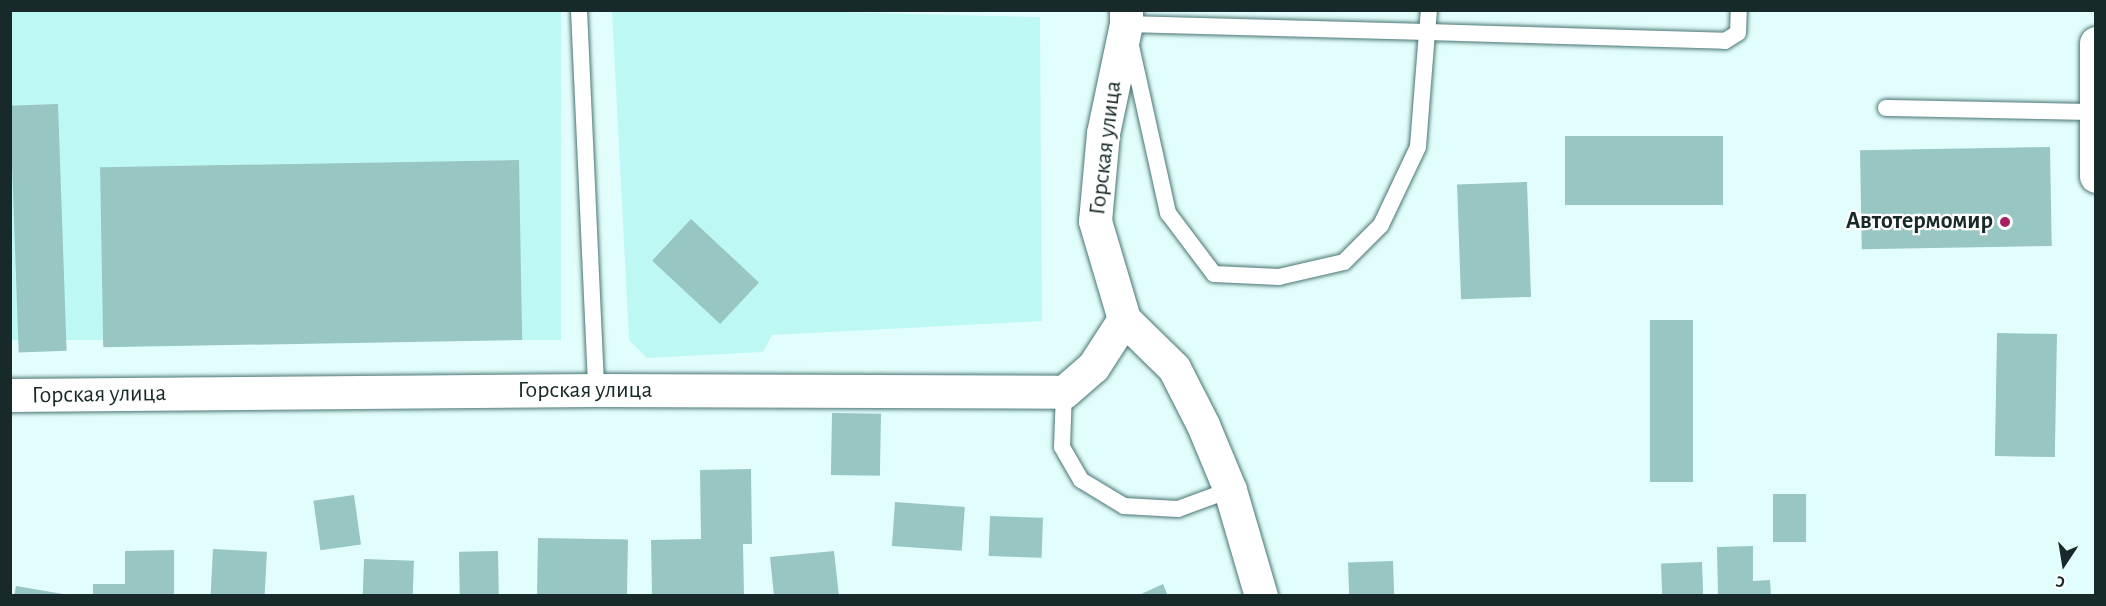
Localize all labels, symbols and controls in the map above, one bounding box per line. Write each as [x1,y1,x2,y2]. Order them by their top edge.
street label: Горская улица [1083,79,1129,217]
place label: Автотермомир [1846,208,1993,236]
marker: Автотермомир [1998,215,2012,229]
street label: Горская улица [518,377,652,405]
street label: Горская улица [31,379,167,411]
north arrow [2034,534,2094,594]
text: С [2054,573,2066,590]

